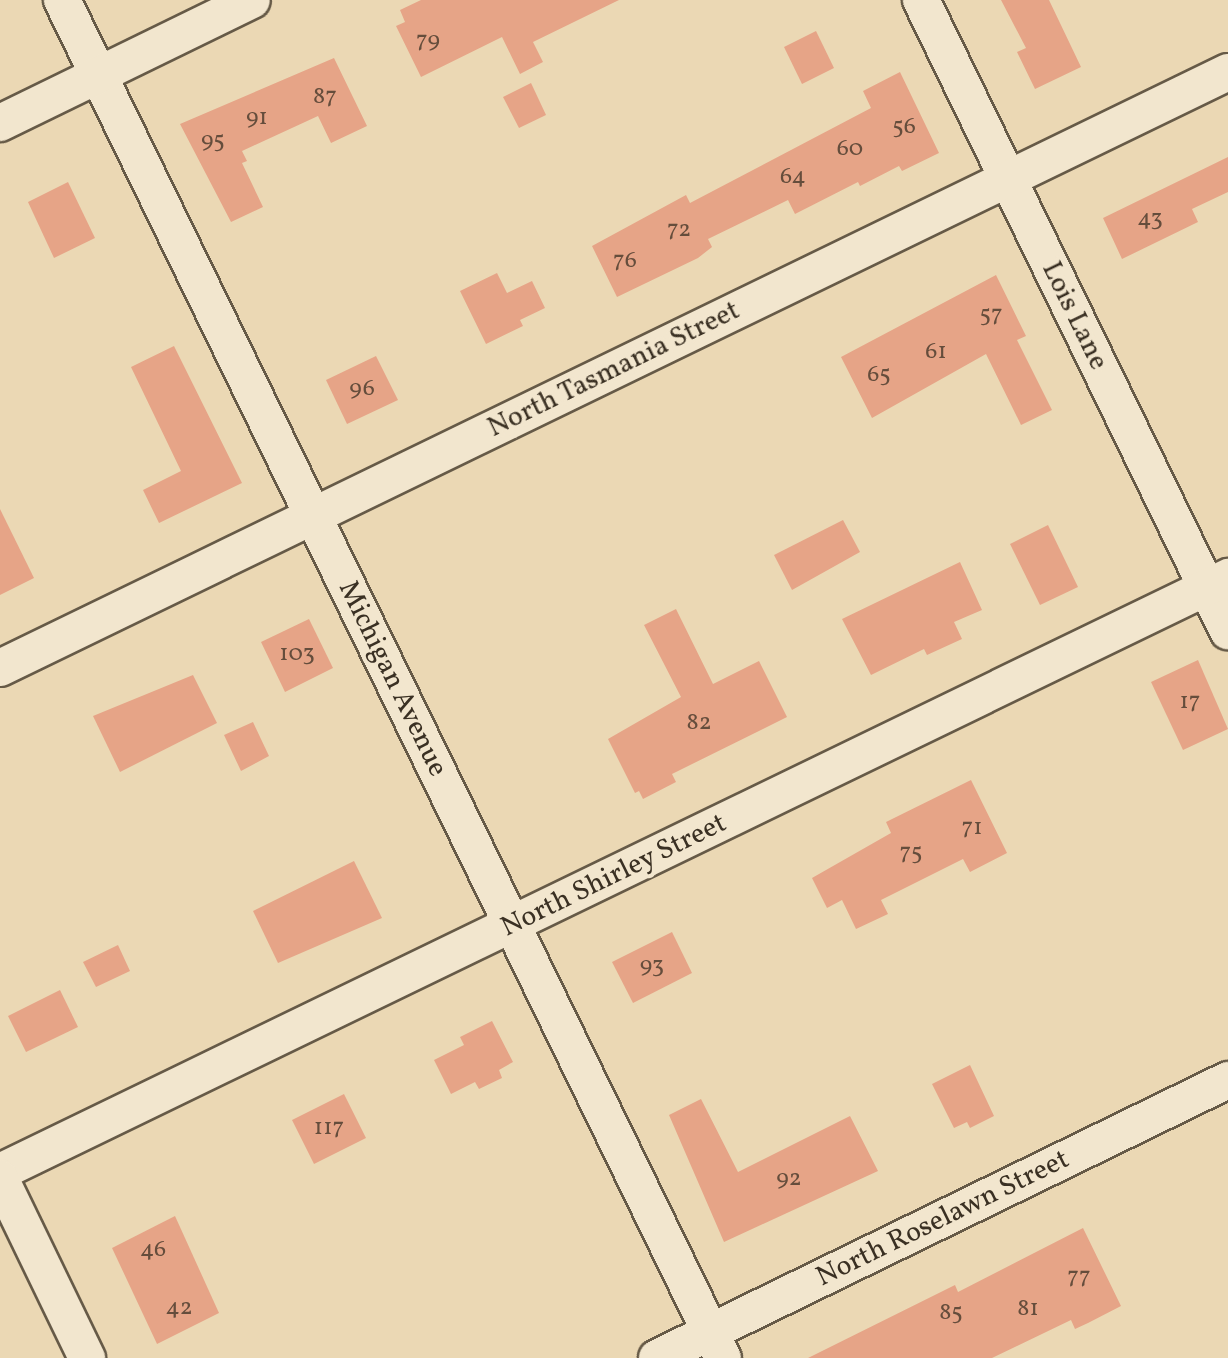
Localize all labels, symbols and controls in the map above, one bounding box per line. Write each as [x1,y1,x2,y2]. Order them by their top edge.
house number: 79 [416,28,440,56]
house number: 87 [313,84,337,112]
house number: 91 [246,105,268,133]
house number: 56 [892,114,916,142]
house number: 95 [201,128,225,156]
house number: 60 [837,136,863,164]
house number: 64 [780,164,806,192]
house number: 43 [1137,206,1163,234]
house number: 72 [667,217,691,245]
house number: 76 [613,248,637,276]
street label: Lois Lane [1033,256,1115,376]
street label: North Tasmania Street [482,294,746,446]
house number: 57 [979,302,1003,330]
house number: 61 [925,339,947,367]
house number: 65 [867,362,891,390]
house number: 96 [349,376,375,404]
street label: Michigan Avenue [330,576,454,782]
house number: 103 [279,641,315,669]
house number: 17 [1180,689,1200,717]
house number: 82 [686,710,712,738]
street label: North Shirley Street [495,807,733,945]
house number: 71 [962,815,982,843]
house number: 75 [899,840,923,868]
house number: 93 [640,953,664,981]
house number: 117 [314,1115,344,1143]
street label: North Roselawn Street [811,1143,1075,1295]
house number: 92 [776,1166,802,1194]
house number: 46 [140,1237,166,1265]
house number: 77 [1067,1264,1091,1292]
house number: 42 [165,1295,193,1323]
house number: 81 [1017,1296,1039,1324]
house number: 85 [939,1300,963,1328]

